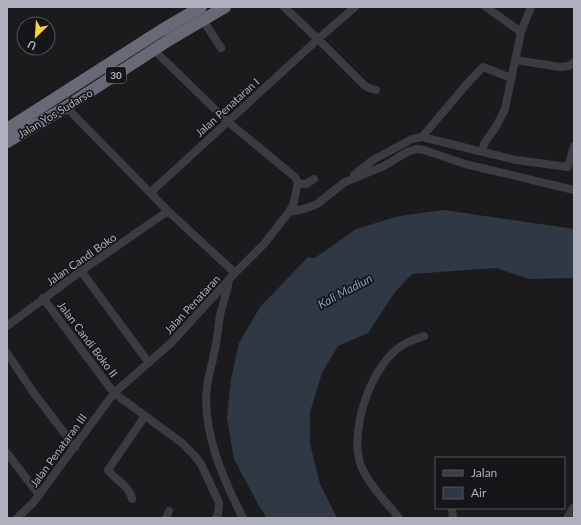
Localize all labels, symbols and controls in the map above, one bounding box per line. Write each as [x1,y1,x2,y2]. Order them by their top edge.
north arrow [16,16,56,56]
text: U [25,38,38,53]
road number: 30 [106,67,126,83]
street label: Jalan Penataran I [192,75,262,139]
street label: Jalan Yos Sudarso [15,86,95,140]
street label: Jalan Candi Boko [44,230,118,288]
water label: Kali Madiun [315,270,375,312]
street label: Jalan Penataran [162,272,222,336]
street label: Jalan Candi Boko II [55,299,121,379]
street label: Jalan Penataran III [27,411,89,489]
legend [435,457,565,509]
text: Jalan [471,465,497,480]
text: Air [471,485,487,500]

